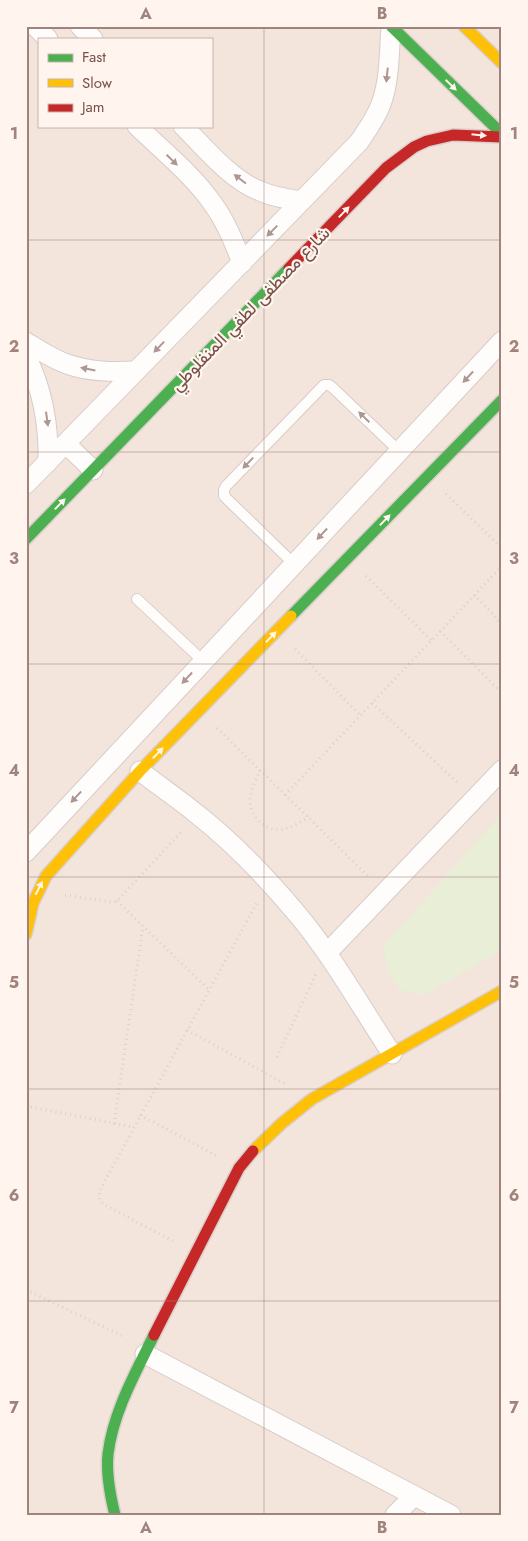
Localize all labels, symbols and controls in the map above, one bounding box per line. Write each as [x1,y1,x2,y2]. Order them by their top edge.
text: A [139,2,152,25]
text: B [377,2,387,25]
legend [38,38,212,128]
text: Fast [82,46,106,68]
one-way arrow [383,68,391,84]
text: Slow [82,72,113,94]
one-way arrow [444,78,456,90]
text: Jam [80,96,105,118]
text: 1 [10,122,18,145]
text: 1 [510,122,518,145]
one-way arrow [471,131,487,139]
one-way arrow [166,154,178,166]
one-way arrow [233,174,247,184]
one-way arrow [338,206,350,218]
street label: شارع مصطفى لطفي المنفلوطي [164,221,337,399]
one-way arrow [267,224,279,236]
text: 2 [9,335,19,358]
text: 2 [509,335,519,358]
one-way arrow [153,341,165,353]
one-way arrow [80,365,95,373]
one-way arrow [463,370,474,383]
one-way arrow [43,411,51,427]
one-way arrow [358,411,370,423]
one-way arrow [242,457,254,469]
one-way arrow [54,498,66,510]
one-way arrow [379,514,391,526]
one-way arrow [316,528,328,540]
text: 3 [9,547,19,570]
text: 3 [509,547,519,570]
one-way arrow [265,631,277,643]
one-way arrow [181,672,193,684]
one-way arrow [152,747,164,759]
text: 4 [8,759,20,782]
text: 4 [508,759,520,782]
one-way arrow [71,791,82,804]
one-way arrow [36,881,44,895]
text: 5 [9,971,19,994]
text: 5 [509,971,519,994]
text: 6 [9,1184,19,1207]
text: 6 [509,1184,519,1207]
text: 7 [9,1396,19,1419]
text: 7 [509,1396,519,1419]
text: A [139,1516,152,1539]
text: B [377,1516,387,1539]

